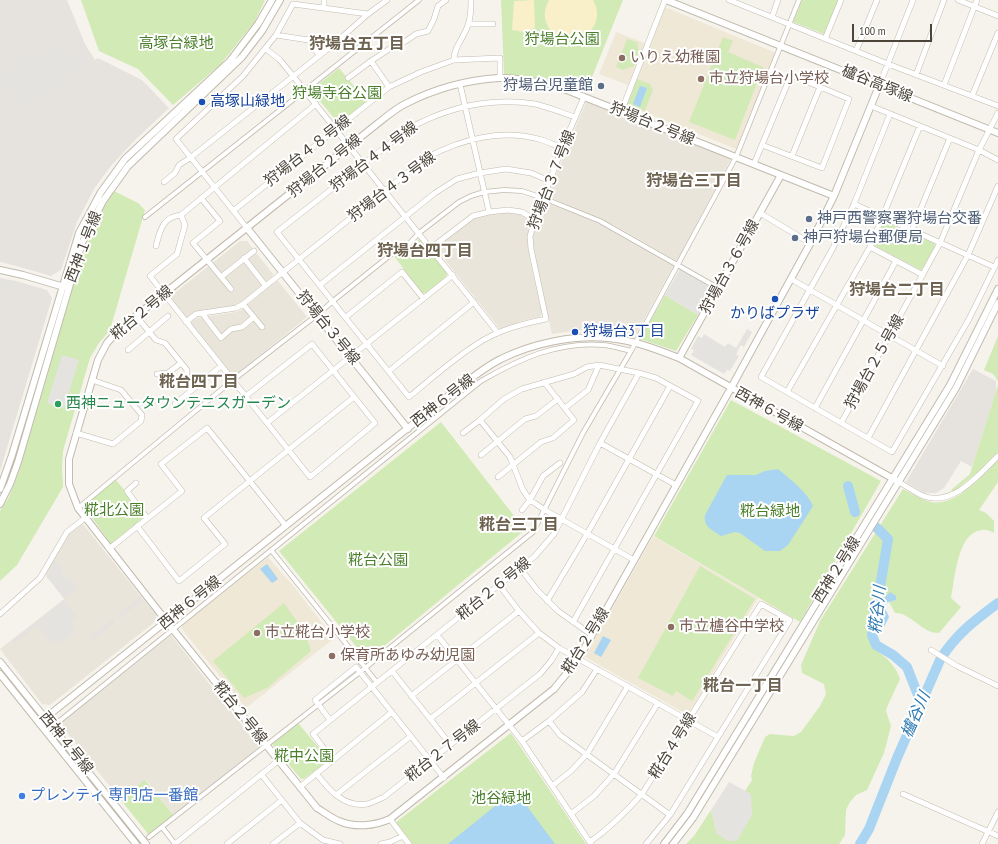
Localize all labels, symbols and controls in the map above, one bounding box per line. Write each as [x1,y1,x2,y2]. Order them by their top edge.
scale bar [854,16,934,42]
text: 100 m [859,23,886,38]
park label: 狩場台公園 [525,31,599,49]
district label: 狩場台五丁目 [309,34,405,54]
park label: 高塚台緑地 [139,35,213,53]
place label: いりえ幼稚園 [630,49,720,67]
marker: いりえ幼稚園 [617,53,627,63]
street label: 櫨谷高塚線 [839,62,915,106]
place label: 市立狩場台小学校 [709,70,829,88]
marker: 市立狩場台小学校 [696,74,706,84]
place label: 狩場台児童館 [503,77,593,95]
marker: 狩場台児童館 [596,81,606,91]
park label: 狩場寺谷公園 [292,85,382,103]
place label: 高塚山緑地 [210,93,285,111]
marker: 高塚山緑地 [197,97,207,107]
street label: 狩場台２号線 [607,99,697,149]
street label: 狩場台４８号線 [261,112,355,190]
street label: 狩場台４４号線 [327,118,421,196]
street label: 狩場台３７号線 [525,128,579,232]
street label: 狩場台２号線 [284,131,366,201]
street label: 狩場台４３号線 [345,148,439,226]
district label: 狩場台三丁目 [646,171,742,191]
street label: 西神１号線 [62,209,106,285]
place label: 神戸西警察署狩場台交番 [817,210,982,228]
marker: 神戸西警察署狩場台交番 [804,214,814,224]
street label: 狩場台３６号線 [697,217,763,317]
place label: 神戸狩場台郵便局 [803,229,923,247]
marker: 神戸狩場台郵便局 [790,233,800,243]
district label: 狩場台四丁目 [377,241,473,261]
district label: 狩場台二丁目 [849,280,945,300]
street label: 糀台２号線 [107,282,177,344]
street label: 狩場台３号線 [293,287,363,369]
marker: かりばプラザ [770,294,780,304]
place label: かりばプラザ [730,305,820,323]
street label: 狩場台２５号線 [842,312,908,412]
place label: 狩場台3丁目 [583,323,665,341]
marker: 狩場台3丁目 [570,327,580,337]
street label: 西神６号線 [408,371,478,431]
district label: 糀台四丁目 [159,372,239,392]
street label: 西神６号線 [732,384,806,436]
place label: 西神ニュータウンテニスガーデン [66,395,291,413]
marker: 西神ニュータウンテニスガーデン [53,399,63,409]
park label: 糀北公園 [84,502,144,520]
park label: 糀台緑地 [740,503,800,521]
district label: 糀台三丁目 [479,515,559,535]
street label: 西神２号線 [809,533,865,607]
park label: 糀台公園 [348,552,408,570]
street label: 糀台２６号線 [453,554,535,624]
street label: 西神６号線 [155,572,225,634]
water label: 糀谷川 [866,585,890,635]
street label: 糀台２号線 [558,604,614,678]
place label: 市立櫨谷中学校 [679,618,784,636]
marker: 市立櫨谷中学校 [666,622,676,632]
place label: 市立糀台小学校 [265,624,370,642]
marker: 市立糀台小学校 [252,628,262,638]
place label: 保育所あゆみ幼児園 [340,647,475,665]
marker: 保育所あゆみ幼児園 [327,651,337,661]
district label: 糀台一丁目 [703,676,783,696]
street label: 糀台２号線 [209,678,271,748]
water label: 櫨谷川 [897,689,935,741]
street label: 西神４号線 [35,708,97,778]
street label: 糀台４号線 [645,709,701,783]
street label: 糀台２７号線 [402,716,484,786]
park label: 糀中公園 [274,748,334,766]
place label: プレンティ 専門店一番館 [30,787,198,805]
park label: 池谷緑地 [471,790,531,808]
marker: プレンティ 専門店一番館 [17,791,27,801]

